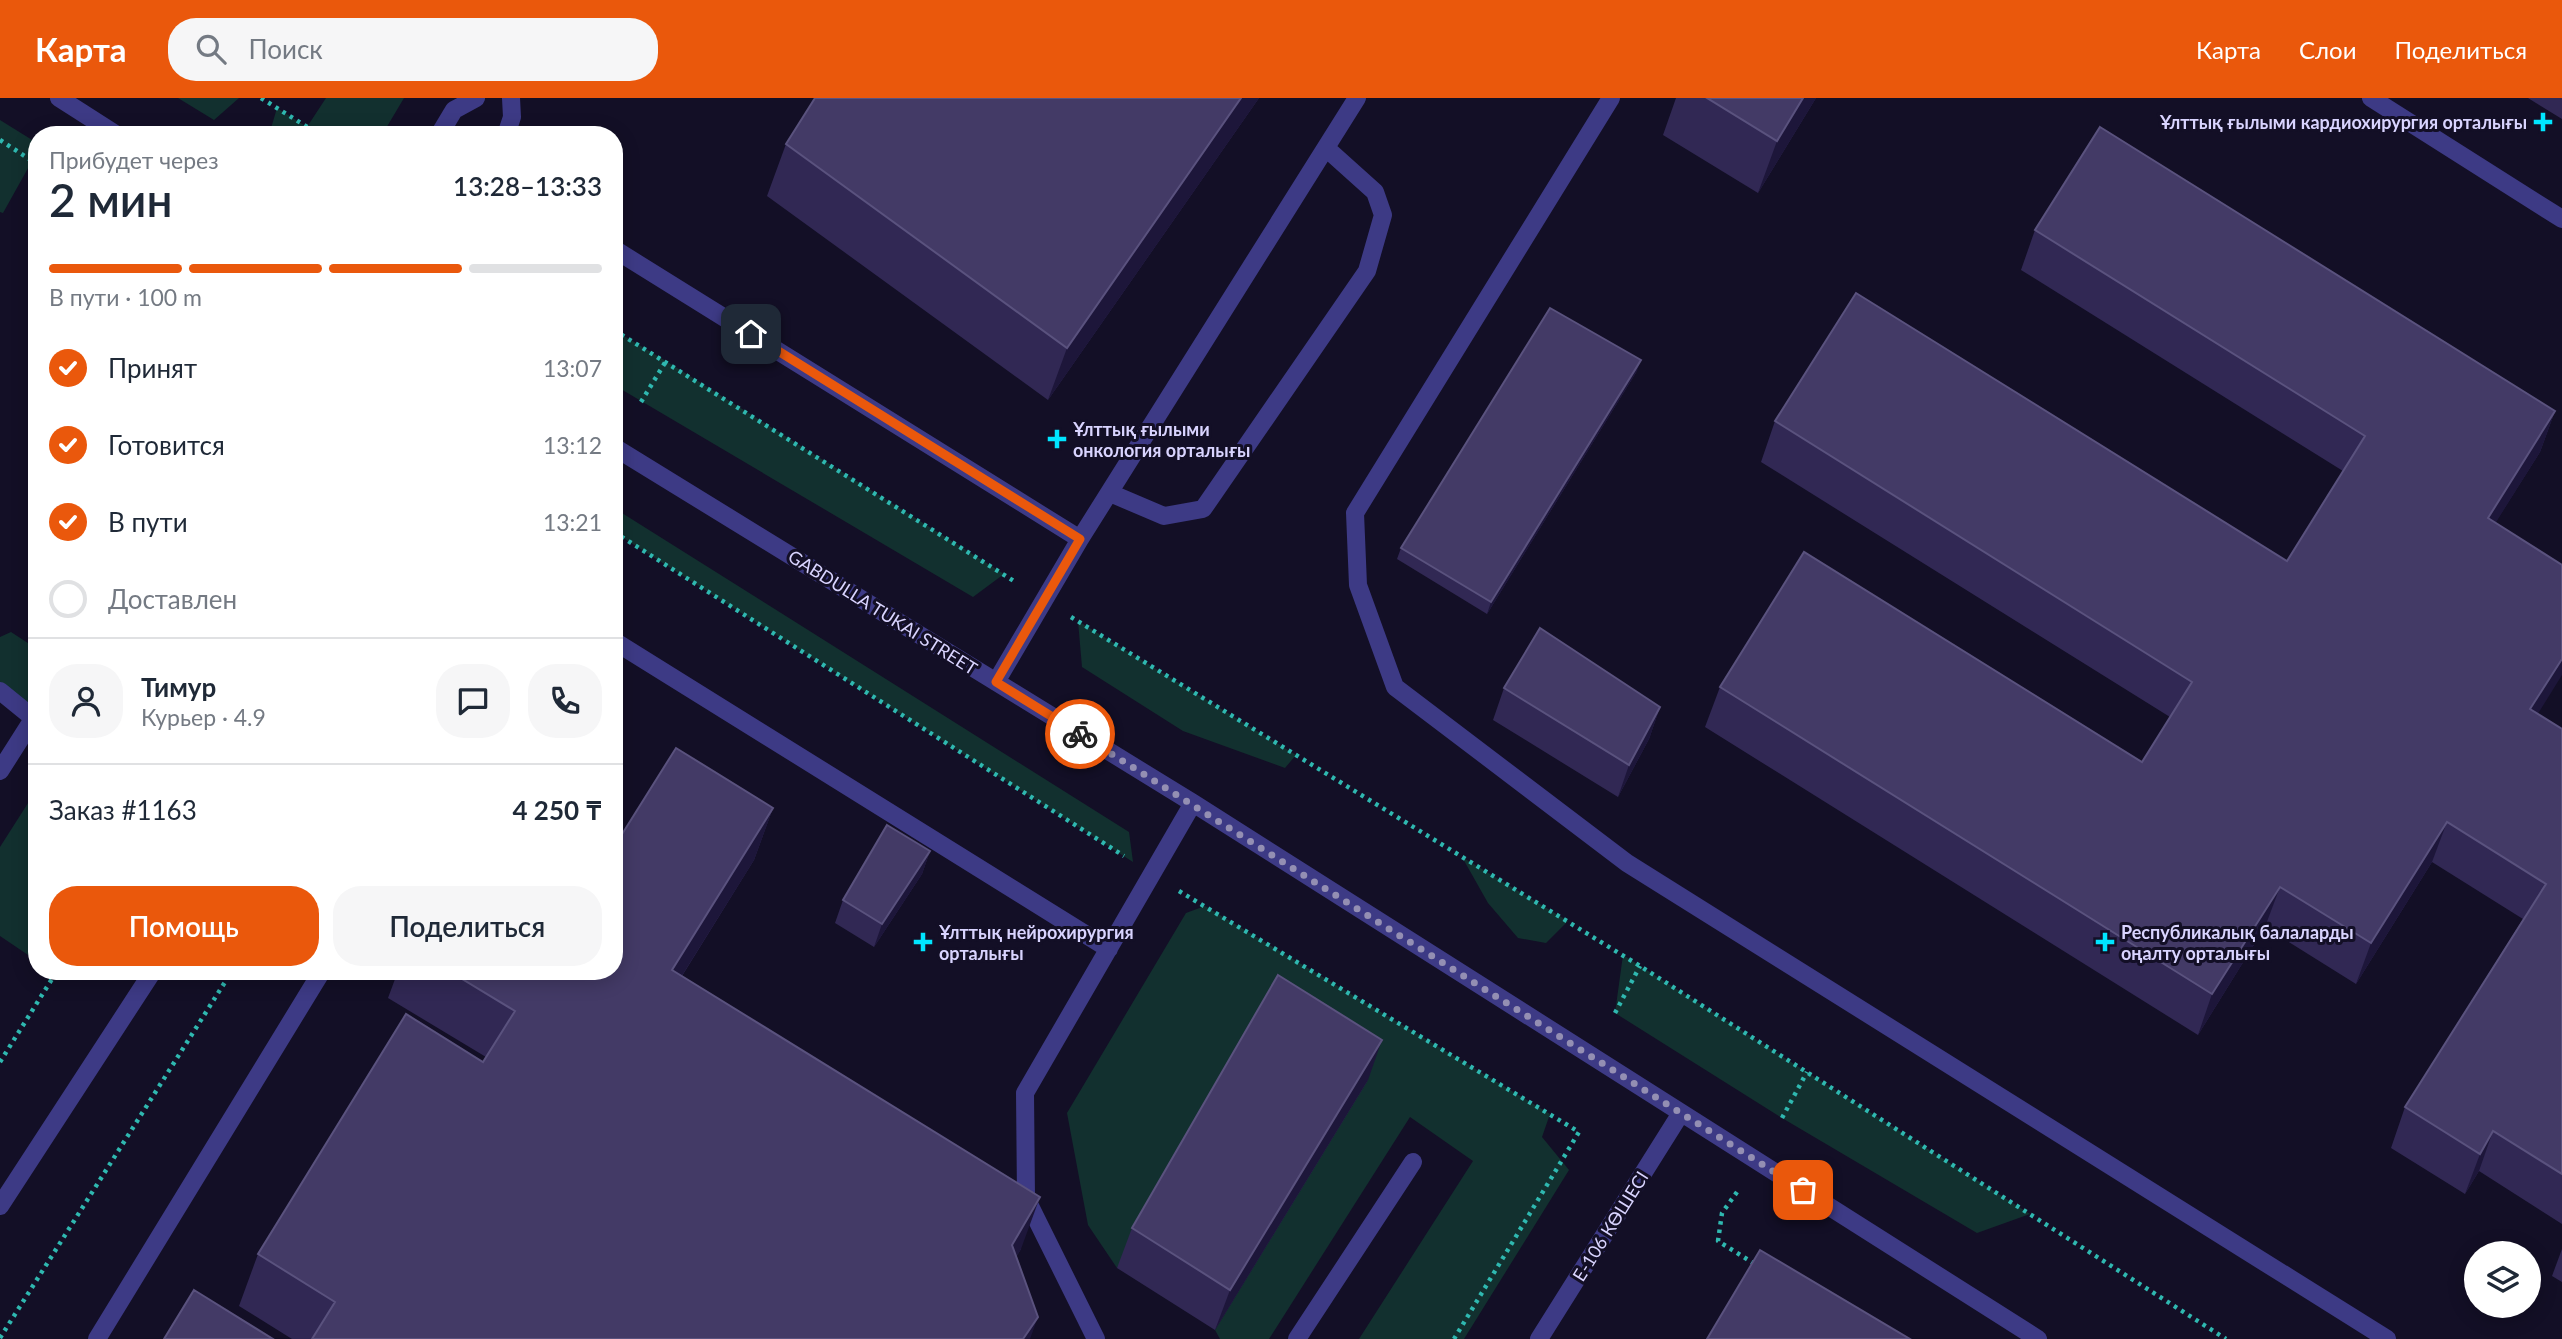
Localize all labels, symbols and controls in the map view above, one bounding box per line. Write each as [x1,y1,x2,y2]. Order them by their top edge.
search box [168,18,658,81]
text: Карта [35,29,126,69]
icon: search [192,30,230,68]
text: Поиск [248,33,323,65]
text: Карта [2196,35,2261,64]
text: Слои [2299,35,2356,64]
text: Поделиться [2394,35,2527,64]
place label: Ұлттық ғылыми кардиохирургия орталығы [2160,111,2527,133]
marker: Ұлттық ғылыми кардиохирургия орталығы [2533,112,2553,132]
text: Прибудет через [49,146,219,174]
text: 13:28–13:33 [453,170,602,202]
text: 2 мин [49,172,173,227]
text: В пути · 100 m [49,283,202,311]
pin [721,304,781,364]
icon: home [732,315,770,353]
icon: check [49,349,87,387]
text: Принят [108,352,197,384]
text: 13:07 [543,354,602,382]
place label: Ұлттық ғылыми онкология орталығы [1073,418,1250,461]
icon: check [49,426,87,464]
text: Готовится [108,429,225,461]
marker: Ұлттық ғылыми онкология орталығы [1047,429,1067,449]
text: 13:12 [543,431,602,459]
icon: check [49,503,87,541]
text: В пути [108,506,188,538]
text: 13:21 [543,508,602,536]
street label: GABDULLA TUKAI STREET [784,545,982,679]
text: Доставлен [108,583,237,615]
button: person [49,664,123,738]
button: chat [436,664,510,738]
button: phone [528,664,602,738]
text: Тимур [141,671,216,703]
courier [1045,699,1115,769]
text: Курьер · 4.9 [141,703,266,731]
icon: bike [1061,715,1099,753]
text: Заказ #1163 [49,794,197,826]
text: 4 250 ₸ [512,794,602,826]
button: Помощь [49,886,319,966]
button: Поделиться [333,886,602,966]
place label: Ұлттық нейрохирургия орталығы [939,921,1134,964]
place label: Республикалық балаларды оңалту орталығы [2121,921,2354,964]
marker: Ұлттық нейрохирургия орталығы [913,932,933,952]
marker: Республикалық балаларды оңалту орталығы [2095,932,2115,952]
pin [1773,1160,1833,1220]
street label: Е-106 КӨШЕСІ [1567,1167,1653,1285]
icon: bag [1784,1171,1822,1209]
map controls [2464,1241,2541,1318]
button: layers [2464,1241,2541,1318]

